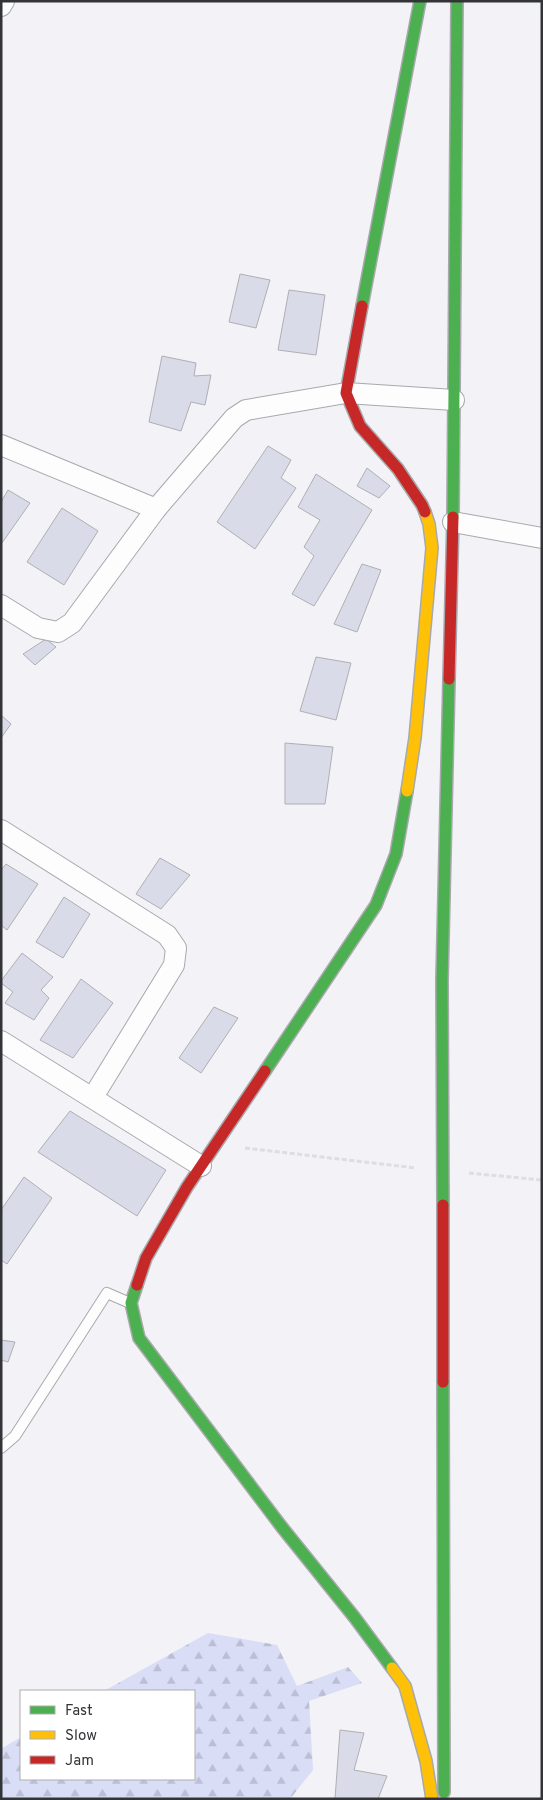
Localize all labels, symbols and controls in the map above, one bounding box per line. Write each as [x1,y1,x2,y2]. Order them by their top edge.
legend [20,1690,195,1780]
text: Fast [65,1702,93,1721]
text: Slow [65,1727,97,1746]
text: Jam [65,1752,94,1771]

